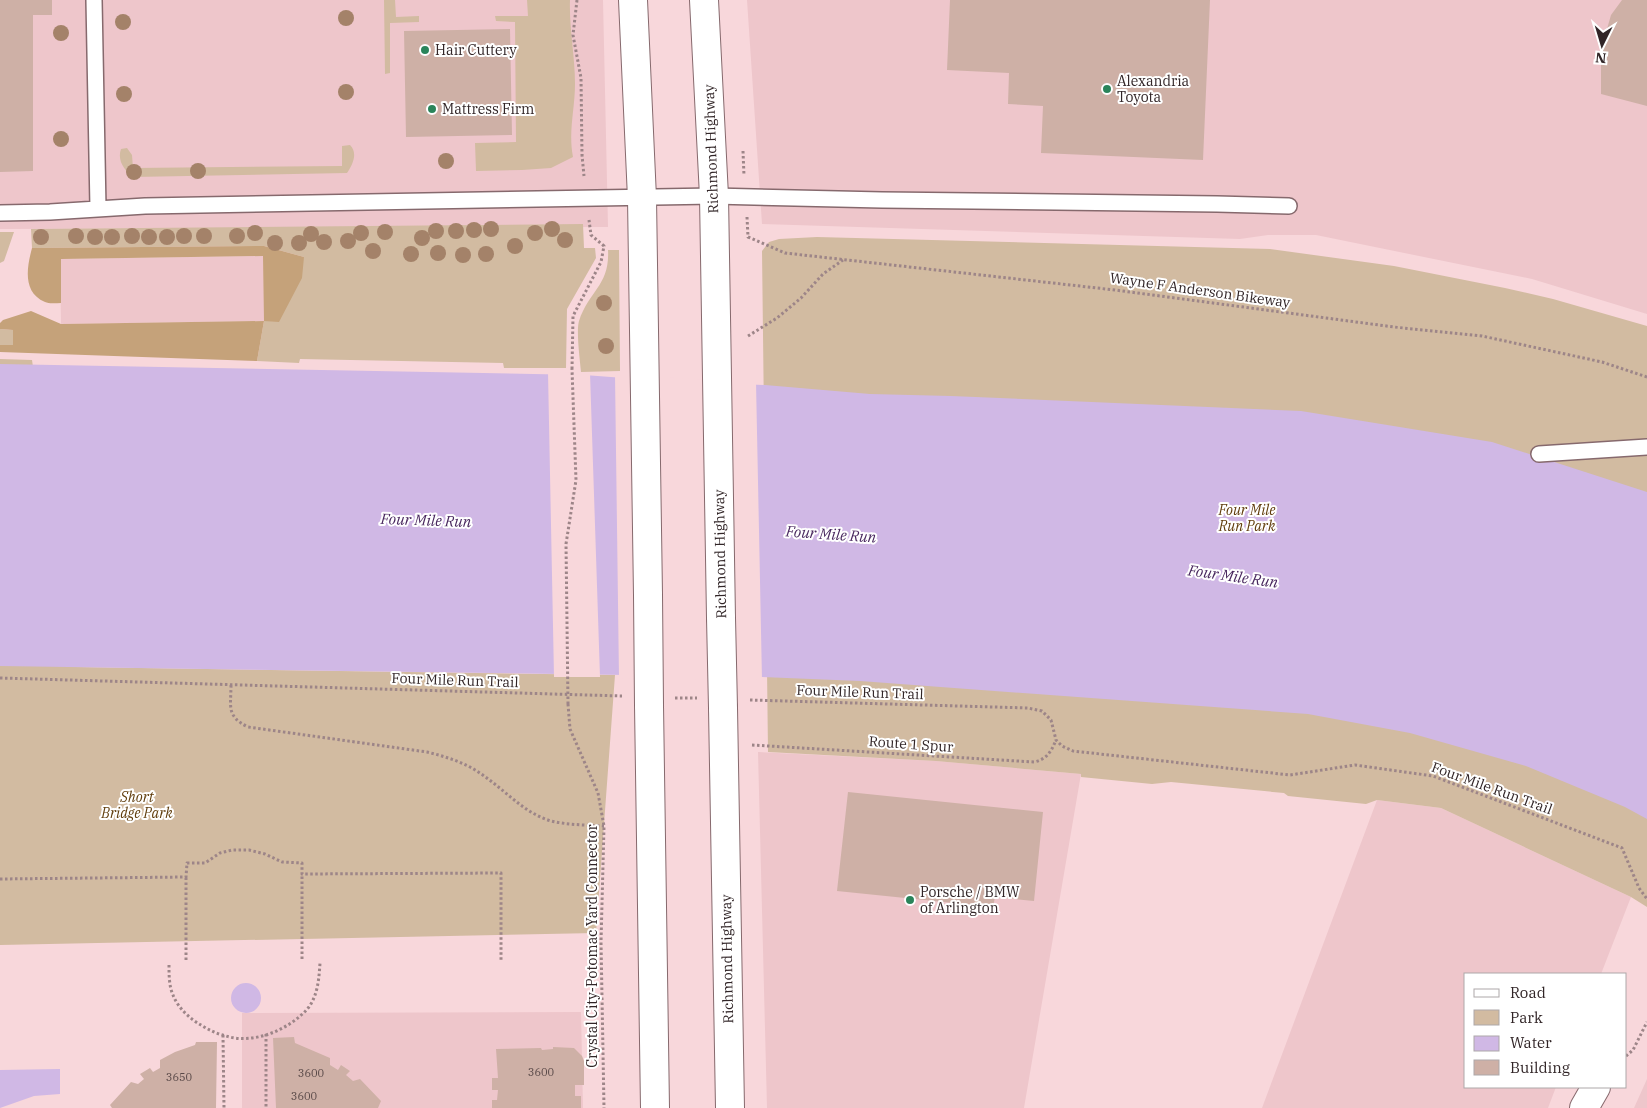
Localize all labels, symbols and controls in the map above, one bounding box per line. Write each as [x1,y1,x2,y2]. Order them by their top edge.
north arrow [1577,20,1627,70]
place label: Hair Cuttery [435,41,517,59]
marker: Hair Cuttery [419,44,431,56]
text: N [1595,49,1607,67]
place label: Alexandria Toyota [1117,72,1190,106]
marker: Alexandria Toyota [1101,83,1113,95]
street label: Richmond Highway [700,84,722,214]
place label: Mattress Firm [442,100,534,118]
marker: Mattress Firm [426,103,438,115]
street label: Wayne F Anderson Bikeway [1109,268,1292,312]
street label: Richmond Highway [710,489,730,619]
park label: Four Mile Run Park [1217,501,1276,535]
water label: Four Mile Run [379,509,472,531]
water label: Four Mile Run [784,521,877,547]
water label: Four Mile Run [1186,560,1280,592]
street label: Four Mile Run Trail [391,669,519,691]
street label: Four Mile Run Trail [796,681,924,703]
street label: Route 1 Spur [868,732,955,756]
street label: Four Mile Run Trail [1429,758,1555,818]
park label: Short Bridge Park [100,788,173,822]
street label: Crystal City-Potomac Yard Connector [583,823,601,1068]
place label: Porsche / BMW of Arlington [920,883,1020,917]
street label: Richmond Highway [717,894,737,1024]
marker: Porsche / BMW of Arlington [904,894,916,906]
legend [1464,973,1627,1088]
text: Road [1510,983,1546,1002]
text: Park [1510,1008,1543,1027]
text: Water [1510,1033,1552,1052]
text: Building [1510,1058,1570,1077]
house number: 3600 [528,1065,555,1079]
house number: 3600 [298,1066,325,1080]
house number: 3650 [166,1070,193,1084]
house number: 3600 [291,1089,318,1103]

